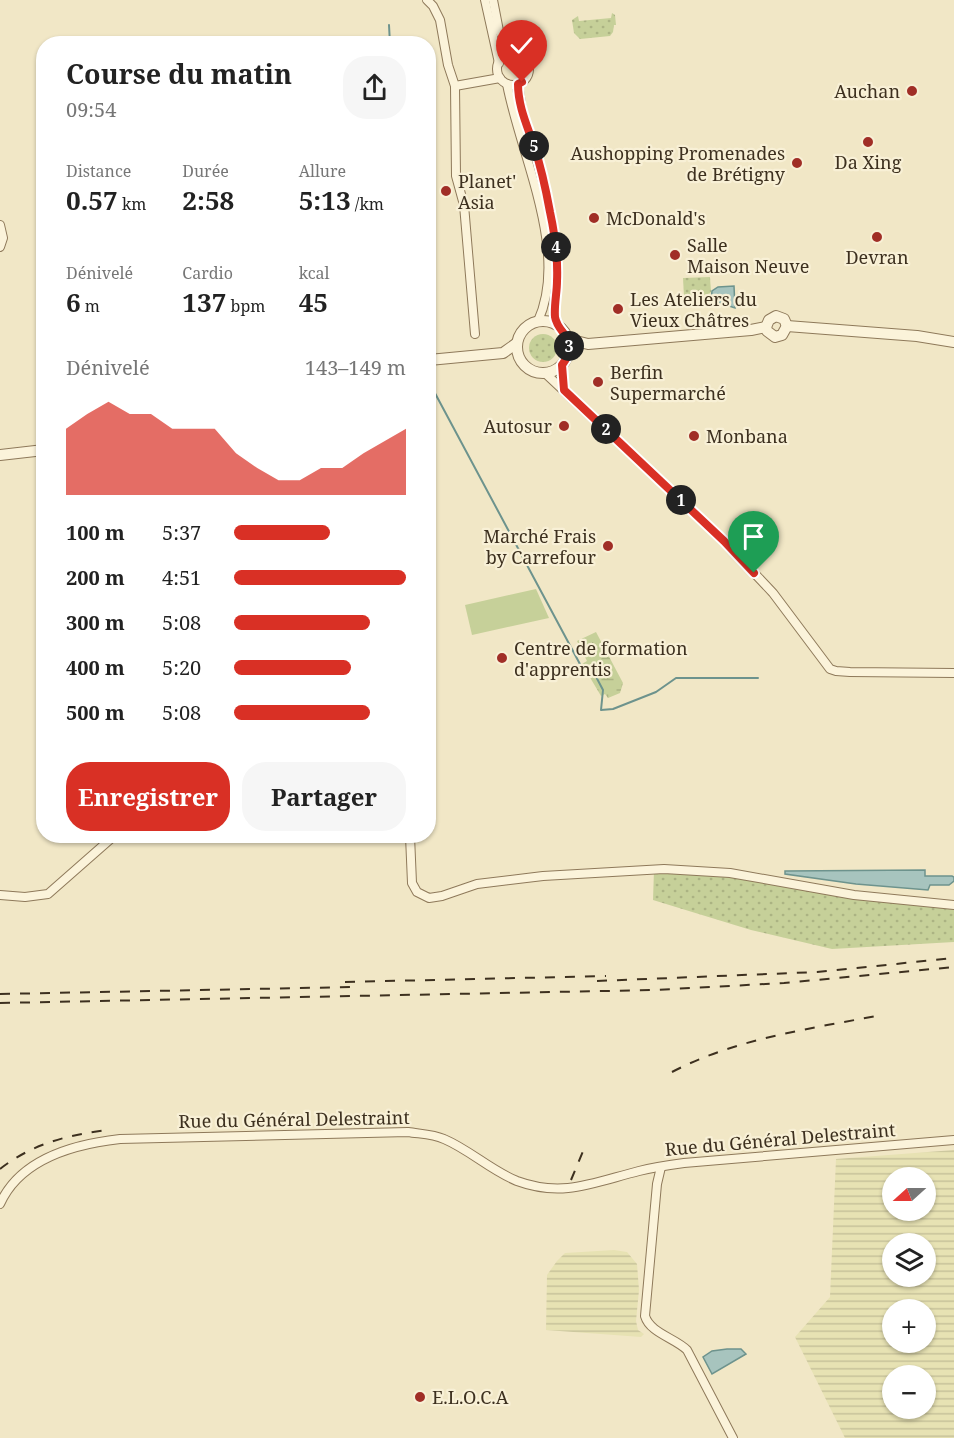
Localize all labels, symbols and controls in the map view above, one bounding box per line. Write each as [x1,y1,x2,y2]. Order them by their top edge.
pin [496,20,547,82]
icon: check [505,29,538,62]
text: Course du matin [66,55,292,92]
button: share [343,56,406,119]
place label: Auchan [834,79,900,103]
marker: Auchan [905,84,919,98]
text: 09:54 [66,96,116,123]
pin: 5 [519,131,549,161]
text: 5 [529,135,539,157]
marker: Da Xing [861,135,875,149]
place label: Aushopping Promenades de Brétigny [571,141,786,186]
place label: Da Xing [835,150,902,174]
marker: Aushopping Promenades de Brétigny [790,156,804,170]
text: Distance [66,160,131,182]
text: Durée [182,160,229,182]
text: Allure [299,160,346,182]
place label: Planet' Asia [458,169,516,214]
text: 0.57 [66,182,118,218]
text: 2:58 [182,182,234,218]
text: 5:13 [299,182,351,218]
marker: Planet' Asia [439,184,453,198]
text: km [118,193,146,215]
text: /km [351,193,384,215]
place label: McDonald's [606,206,706,230]
marker: McDonald's [587,211,601,225]
marker: Devran [870,230,884,244]
pin: 4 [541,232,571,262]
place label: Salle Maison Neuve [687,233,809,278]
text: 4 [551,236,561,258]
place label: Devran [846,245,909,269]
marker: Salle Maison Neuve [668,248,682,262]
text: Dénivelé [66,262,133,284]
text: Cardio [182,262,233,284]
text: kcal [299,262,330,284]
text: 6 [66,284,81,320]
text: 137 [182,284,226,320]
text: 45 [299,284,328,320]
place label: Les Ateliers du Vieux Châtres [630,287,758,332]
text: m [81,295,100,317]
text: bpm [226,295,265,317]
marker: Les Ateliers du Vieux Châtres [611,302,625,316]
pin: 3 [554,331,584,361]
text: 3 [564,335,574,357]
text: Dénivelé [66,354,150,381]
text: 143–149 m [305,354,406,381]
place label: Berfin Supermarché [610,360,726,405]
marker: Berfin Supermarché [591,375,605,389]
place label: Autosur [483,414,553,438]
pin: 2 [591,414,621,444]
text: 2 [601,418,611,440]
marker: Autosur [557,419,571,433]
place label: Monbana [706,424,788,448]
marker: Monbana [687,429,701,443]
pin: 1 [666,485,696,515]
text: 1 [676,489,686,511]
pin [728,511,779,573]
text: 100 m [66,519,125,546]
text: 5:37 [162,519,201,546]
icon: arrive [737,520,770,553]
place label: Marché Frais by Carrefour [483,524,597,569]
marker: Marché Frais by Carrefour [601,539,615,553]
text: 200 m [66,564,125,591]
text: 4:51 [162,564,201,591]
text: 300 m [66,609,125,636]
text: 5:08 [162,609,201,636]
place label: Centre de formation d'apprentis [514,636,688,681]
marker: Centre de formation d'apprentis [495,651,509,665]
text: 400 m [66,654,125,681]
text: 5:20 [162,654,201,681]
text: 500 m [66,699,125,726]
text: 5:08 [162,699,201,726]
button: Enregistrer [66,762,230,831]
button: Partager [242,762,406,831]
street label: Rue du Général Delestraint [178,1105,410,1133]
street label: Rue du Général Delestraint [664,1117,896,1161]
north arrow [882,1167,936,1221]
map controls [882,1167,936,1419]
button: layers [882,1233,936,1287]
button: + [882,1299,936,1353]
button: − [882,1365,936,1419]
place label: E.L.O.C.A [432,1385,509,1409]
marker: E.L.O.C.A [413,1390,427,1404]

